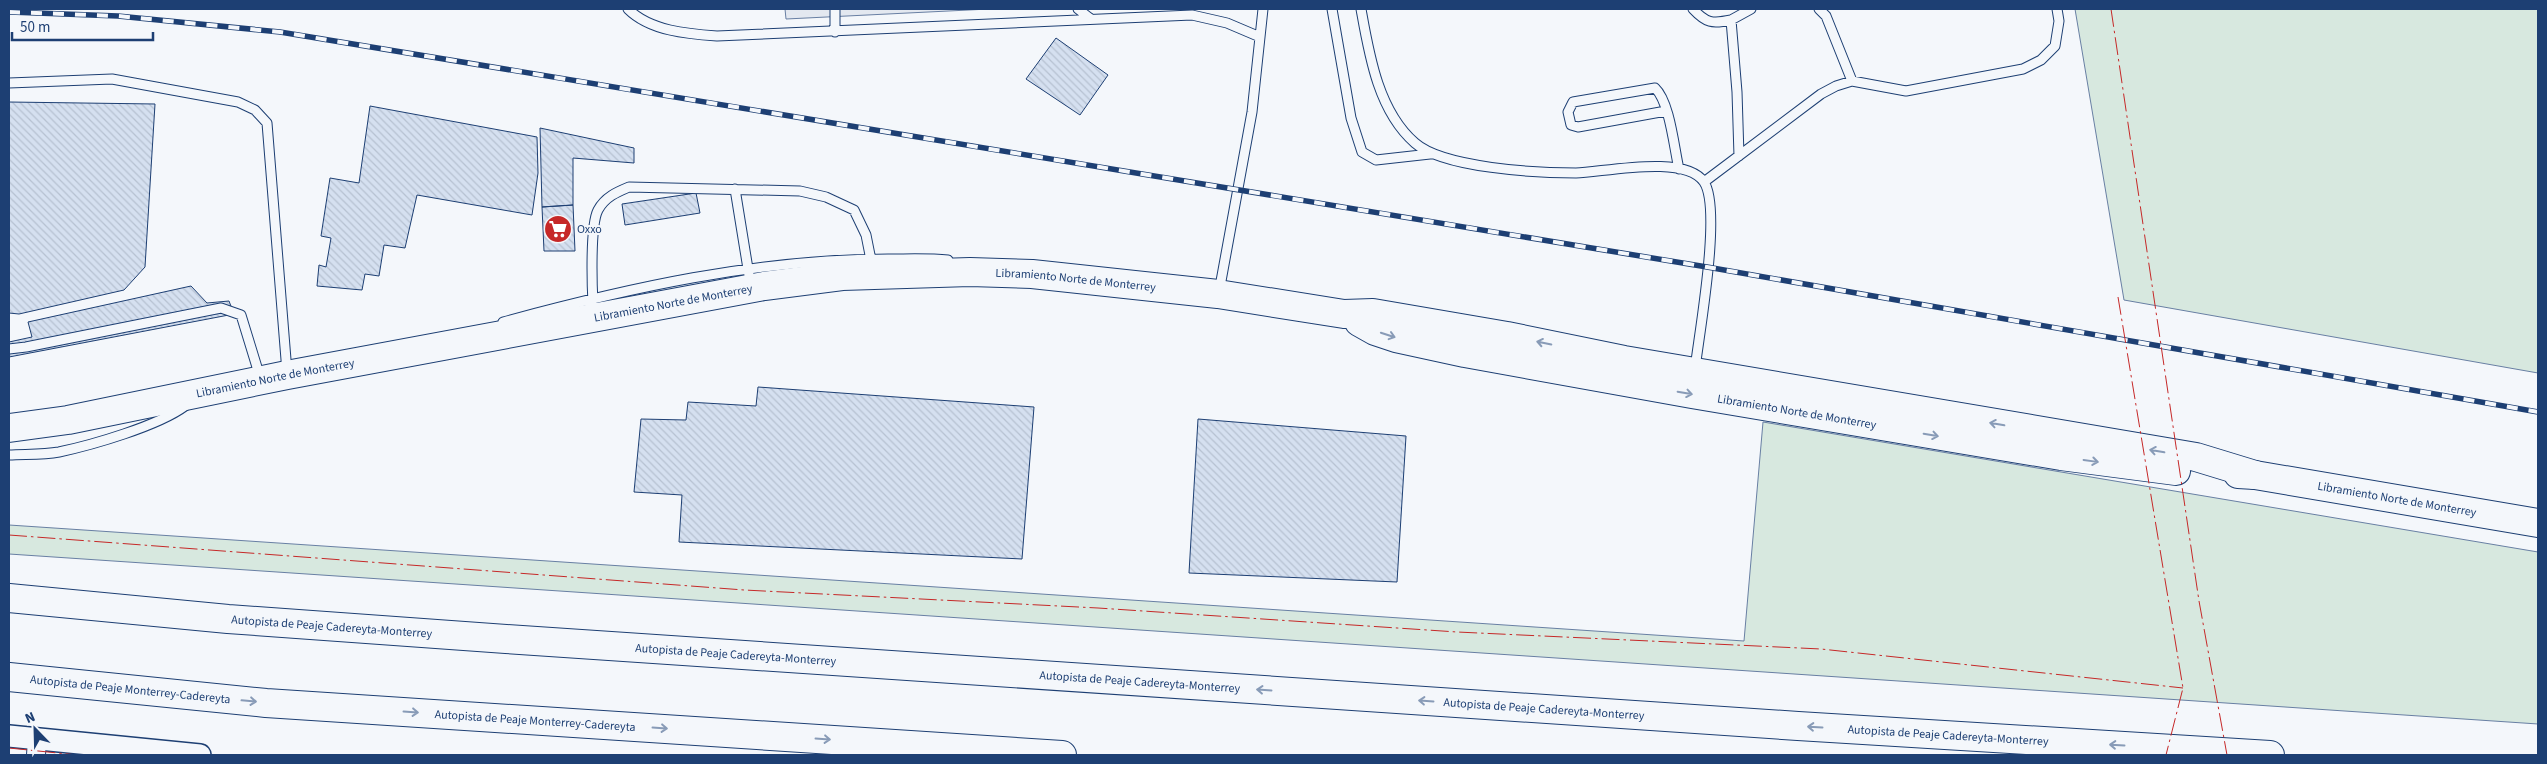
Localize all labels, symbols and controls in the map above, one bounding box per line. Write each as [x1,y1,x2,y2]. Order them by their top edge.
scale bar [12,10,154,42]
text: 50 m [20,17,50,38]
supermarket icon: Oxxo [543,214,573,244]
place label: Oxxo [577,221,602,238]
street label: Libramiento Norte de Monterrey [995,265,1157,296]
street label: Libramiento Norte de Monterrey [593,280,754,327]
one-way arrow [1379,331,1395,340]
one-way arrow [1537,338,1553,348]
street label: Libramiento Norte de Monterrey [195,355,356,402]
one-way arrow [1676,389,1692,399]
street label: Libramiento Norte de Monterrey [1716,390,1878,434]
one-way arrow [1990,418,2006,428]
one-way arrow [1923,431,1939,441]
one-way arrow [2150,445,2166,455]
one-way arrow [2083,456,2099,466]
street label: Libramiento Norte de Monterrey [2316,478,2478,521]
street label: Autopista de Peaje Cadereyta-Monterrey [231,611,433,643]
street label: Autopista de Peaje Cadereyta-Monterrey [635,640,837,670]
street label: Autopista de Peaje Cadereyta-Monterrey [1039,667,1241,697]
street label: Autopista de Peaje Monterrey-Cadereyta [29,671,231,708]
one-way arrow [1256,686,1272,695]
street label: Autopista de Peaje Cadereyta-Monterrey [1443,694,1645,725]
one-way arrow [241,696,257,706]
one-way arrow [1418,697,1434,706]
north arrow [10,704,60,754]
street label: Autopista de Peaje Monterrey-Cadereyta [434,706,636,736]
text: N [22,707,39,729]
one-way arrow [403,707,419,716]
street label: Autopista de Peaje Cadereyta-Monterrey [1847,721,2049,750]
one-way arrow [652,723,668,732]
one-way arrow [1807,723,1823,732]
one-way arrow [814,734,830,743]
one-way arrow [2109,741,2125,750]

